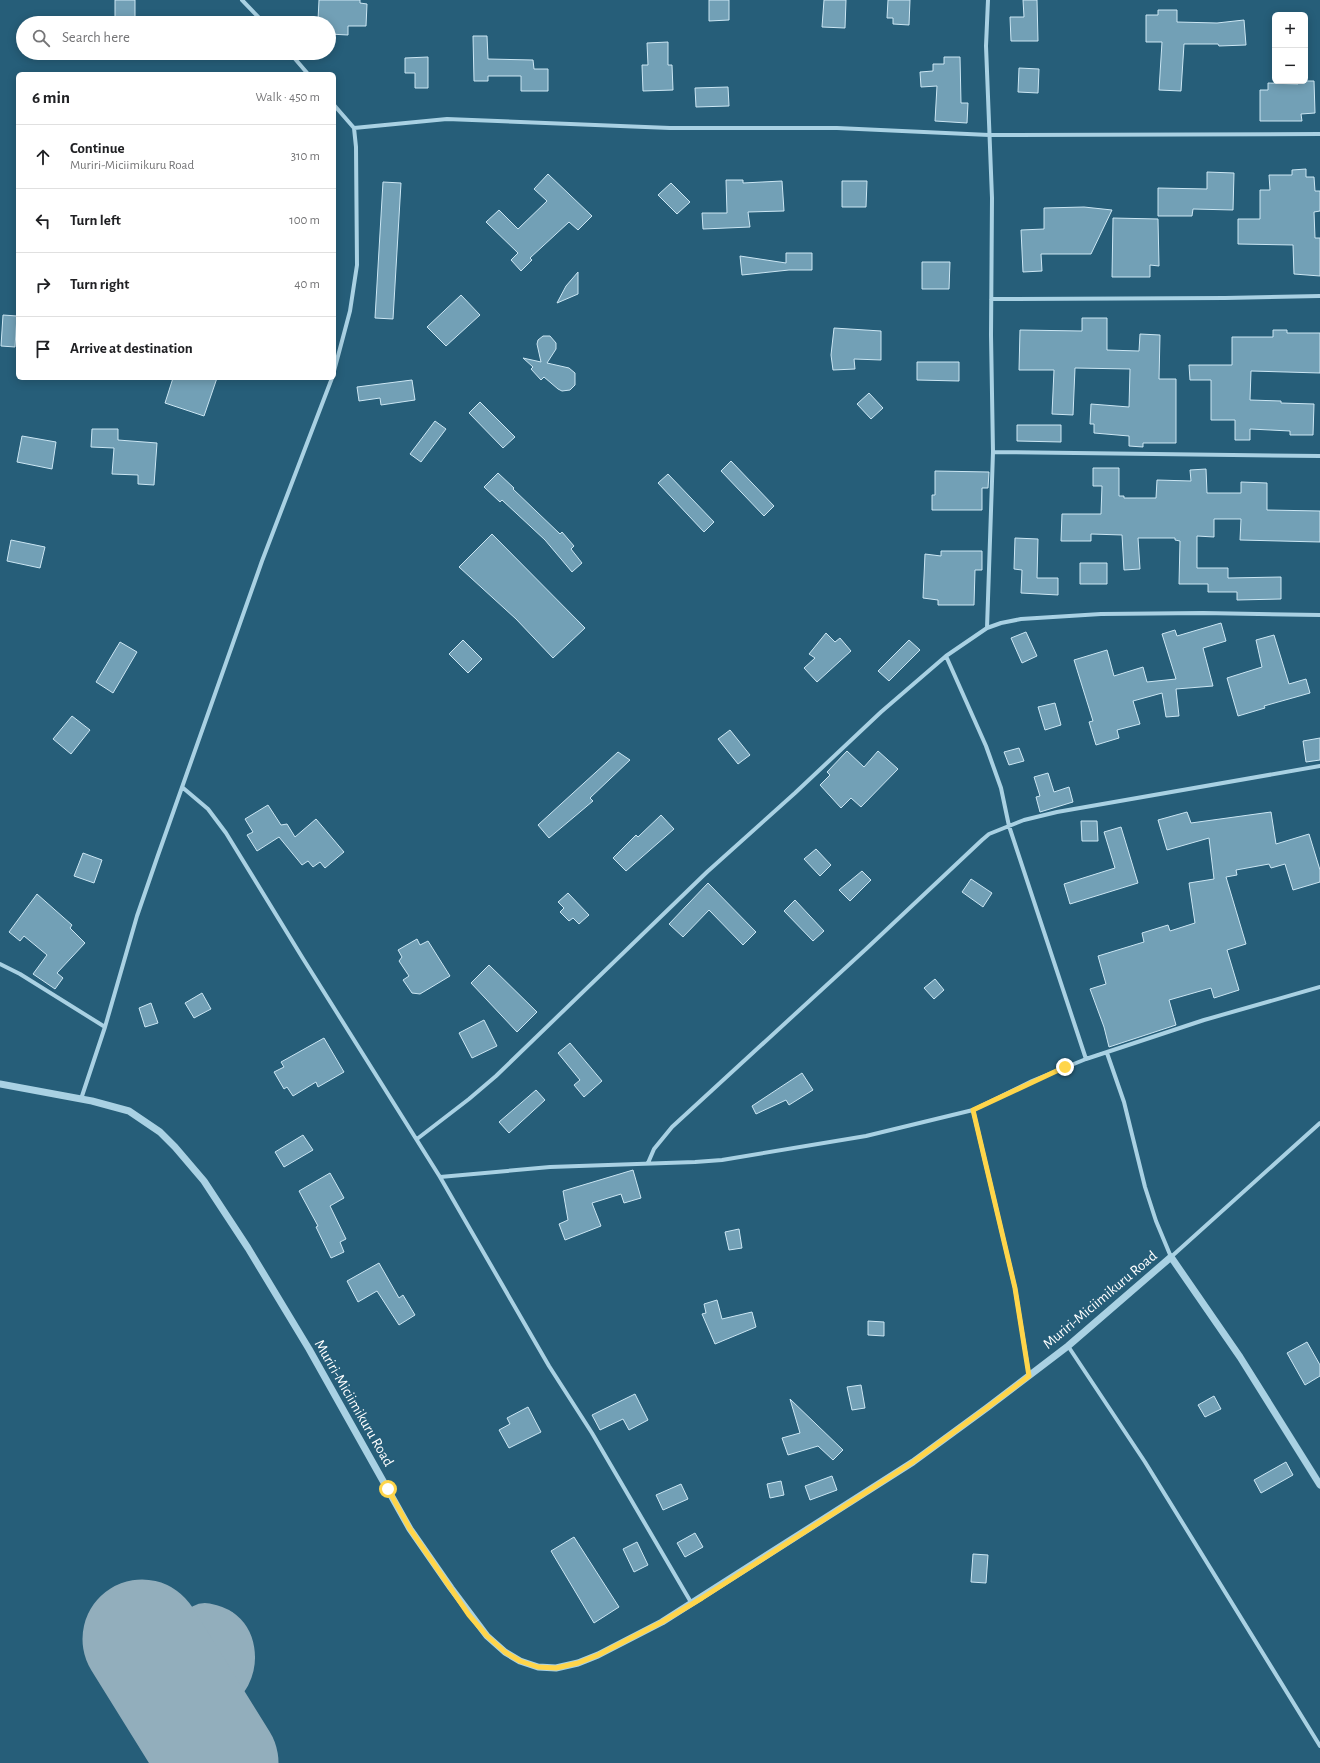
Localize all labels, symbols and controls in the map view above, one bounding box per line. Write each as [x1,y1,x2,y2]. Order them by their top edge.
map controls [1272,12,1308,84]
button: + [1272,12,1308,48]
search box [16,16,336,60]
icon: search [30,27,52,49]
text: Search here [62,30,130,45]
button: − [1272,48,1308,84]
text: 6 min [32,89,70,106]
text: Walk · 450 m [256,91,320,104]
text: Continue [70,141,125,156]
icon: ahead [32,146,54,168]
text: 310 m [291,150,320,163]
text: Muriri-Miciimikuru Road [70,159,194,172]
icon: left [32,210,54,232]
text: Turn left [70,213,121,228]
text: 100 m [289,214,320,227]
icon: right [32,274,54,296]
text: Turn right [70,277,129,292]
text: 40 m [294,278,320,291]
icon: arrive [32,338,54,360]
text: Arrive at destination [70,341,193,356]
route end [1056,1058,1074,1076]
street label: Muriri-Miciimikuru Road [1040,1248,1160,1352]
street label: Muriri-Miciimikuru Road [312,1337,396,1469]
route start [379,1480,397,1498]

